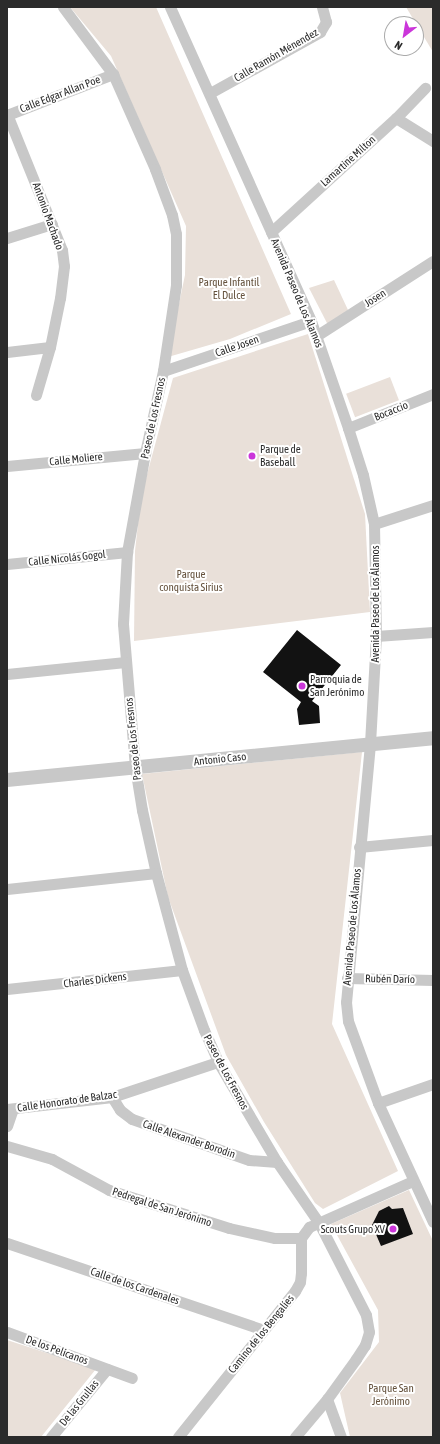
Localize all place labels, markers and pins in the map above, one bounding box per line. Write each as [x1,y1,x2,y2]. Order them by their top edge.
place label: Parque de Baseball [260,443,301,469]
marker: Parque de Baseball [247,451,257,461]
place label: Parroquia de San Jerónimo [310,673,364,699]
marker: Parroquia de San Jerónimo [297,681,307,691]
place label: Scouts Grupo XV [321,1222,385,1236]
marker: Scouts Grupo XV [388,1224,398,1234]

